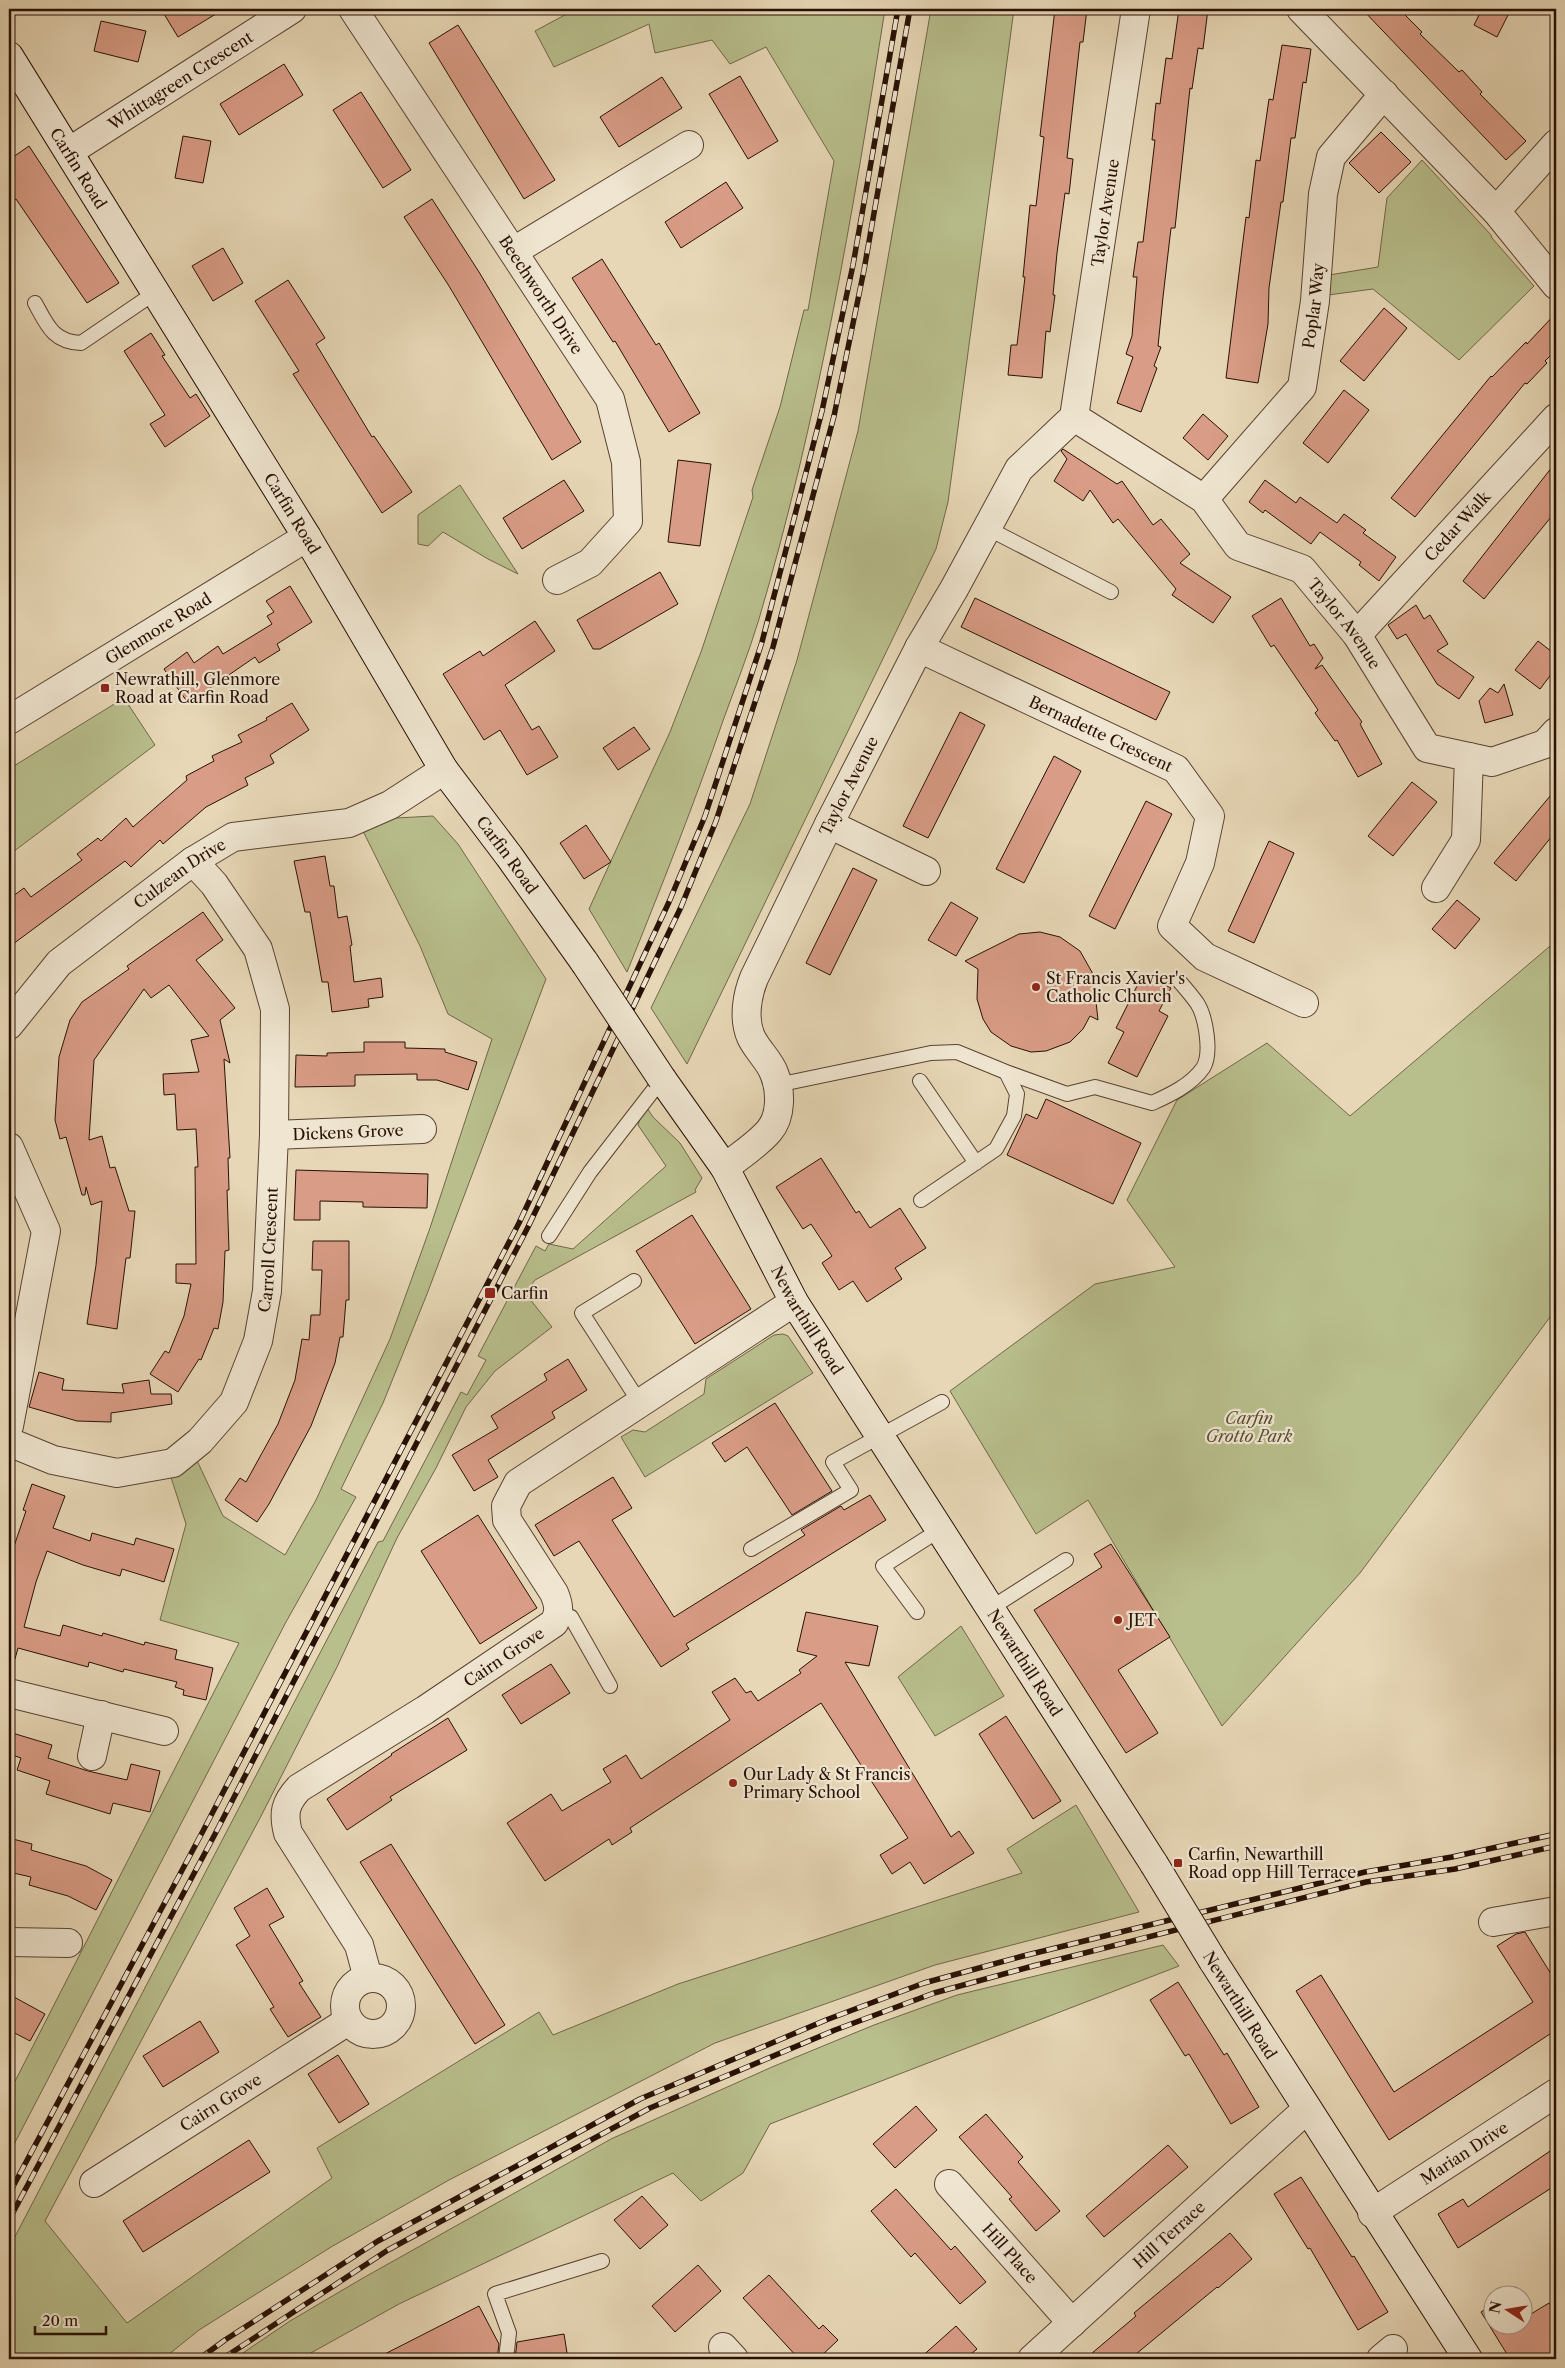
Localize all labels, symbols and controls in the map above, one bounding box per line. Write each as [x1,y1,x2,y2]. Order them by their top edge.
street label: Whittagreen Crescent [103,27,257,135]
street label: Carfin Road [46,124,111,213]
street label: Taylor Avenue [1087,157,1123,268]
street label: Beechworth Drive [495,231,588,358]
street label: Poplar Way [1298,261,1328,350]
street label: Carfin Road [260,469,325,558]
street label: Cedar Walk [1420,486,1495,565]
street label: Taylor Avenue [1304,574,1385,672]
street label: Glenmore Road [101,588,215,669]
place label: Newrathill, Glenmore Road at Carfin Road [115,669,280,707]
marker: Newrathill, Glenmore Road at Carfin Road [99,682,111,694]
street label: Bernadette Crescent [1026,691,1176,776]
street label: Taylor Avenue [815,733,882,839]
street label: Carfin Road [472,812,543,898]
street label: Culzean Drive [129,834,229,913]
place label: St Francis Xavier's Catholic Church [1046,968,1185,1006]
marker: St Francis Xavier's Catholic Church [1030,981,1042,993]
street label: Dickens Grove [292,1120,404,1144]
street label: Carroll Crescent [253,1186,282,1314]
street label: Newarthill Road [767,1262,848,1378]
place label: Carfin [501,1283,549,1303]
marker: Carfin [483,1286,497,1300]
park label: Carfin Grotto Park [1206,1408,1293,1446]
street label: Newarthill Road [983,1605,1067,1720]
place label: JET [1125,1610,1157,1630]
marker: JET [1112,1614,1124,1626]
street label: Cairn Grove [460,1623,548,1691]
place label: Our Lady & St Francis Primary School [743,1764,910,1802]
marker: Our Lady & St Francis Primary School [727,1777,739,1789]
place label: Carfin, Newarthill Road opp Hill Terrace [1188,1844,1356,1882]
marker: Carfin, Newarthill Road opp Hill Terrace [1172,1857,1184,1869]
street label: Newarthill Road [1199,1947,1281,2063]
street label: Cairn Grove [176,2069,265,2136]
street label: Marian Drive [1417,2117,1512,2189]
street label: Hill Terrace [1129,2197,1209,2272]
street label: Hill Place [978,2219,1042,2287]
north arrow [1482,2286,1532,2336]
text: N [1485,2299,1505,2315]
scale bar [35,2303,106,2335]
text: 20 m [42,2311,78,2330]

